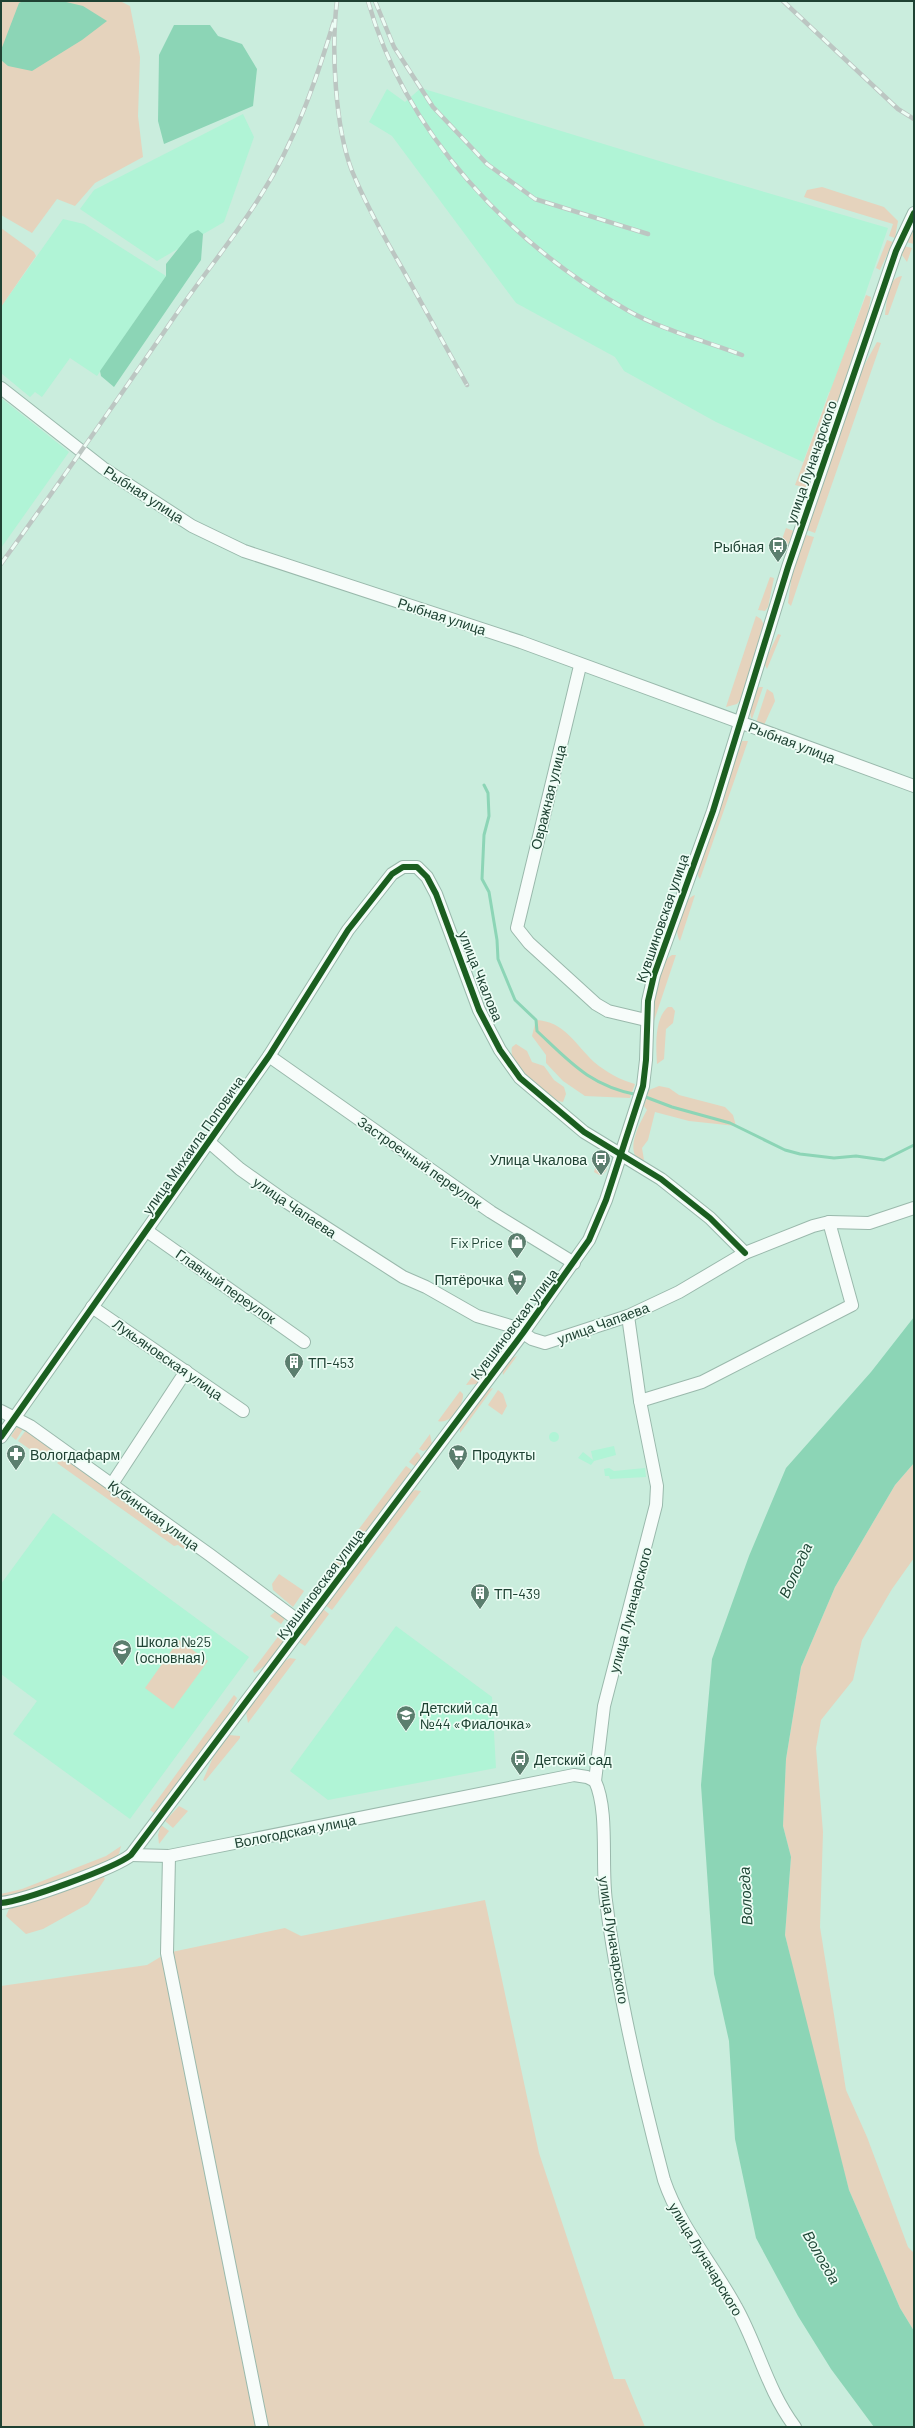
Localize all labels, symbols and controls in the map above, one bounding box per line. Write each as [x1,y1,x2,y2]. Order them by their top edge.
street label: улица Луначарского [782,398,840,526]
street label: Рыбная улица [101,462,187,526]
bus stop icon: Рыбная [767,535,789,563]
place label: Рыбная [713,538,764,555]
street label: Рыбная улица [396,594,488,638]
street label: Рыбная улица [746,718,838,766]
street label: Овражная улица [527,743,569,851]
street label: Кувшиновская улица [632,851,692,984]
street label: улица Чкалова [455,928,507,1024]
street label: улица Михаила Поповича [139,1072,248,1218]
street label: Застроечный переулок [355,1113,486,1212]
bus stop icon: Улица Чкалова [590,1148,612,1176]
place label: Улица Чкалова [490,1151,587,1168]
street label: улица Чапаева [250,1173,340,1241]
shop icon: Fix Price [506,1231,528,1259]
place label: Fix Price [450,1234,503,1251]
street label: Главный переулок [173,1245,280,1327]
street label: Кувшиновская улица [467,1265,561,1383]
supermarket icon: Пятёрочка [506,1268,528,1296]
place label: Пятёрочка [434,1271,503,1288]
street label: улица Чапаева [555,1298,652,1348]
street label: Лукьяновская улица [110,1315,226,1403]
building icon: ТП-453 [283,1351,305,1379]
place label: ТП-453 [308,1354,354,1371]
pharmacy icon: Вологдафарм [5,1443,27,1471]
supermarket icon: Продукты [447,1443,469,1471]
place label: Вологдафарм [30,1446,120,1463]
place label: Продукты [472,1446,535,1463]
street label: Кубинская улица [105,1476,203,1554]
street label: Кувшиновская улица [273,1525,367,1643]
water label: Вологда [774,1540,816,1600]
street label: улица Луначарского [605,1545,655,1675]
building icon: ТП-439 [469,1582,491,1610]
place label: ТП-439 [494,1585,540,1602]
place label: Школа №25 (основная) [135,1633,211,1666]
school or university icon: Школа №25 (основная) [111,1638,133,1666]
place label: Детский сад №44 «Фиалочка» [420,1699,532,1732]
school or university icon: Детский сад №44 «Фиалочка» [395,1704,417,1732]
bus stop icon: Детский сад [509,1748,531,1776]
place label: Детский сад [534,1751,612,1768]
street label: Вологодская улица [233,1811,357,1851]
water label: Вологда [734,1866,756,1926]
street label: улица Луначарского [595,1875,633,2005]
street label: улица Луначарского [665,2199,747,2319]
water label: Вологда [800,2227,844,2287]

